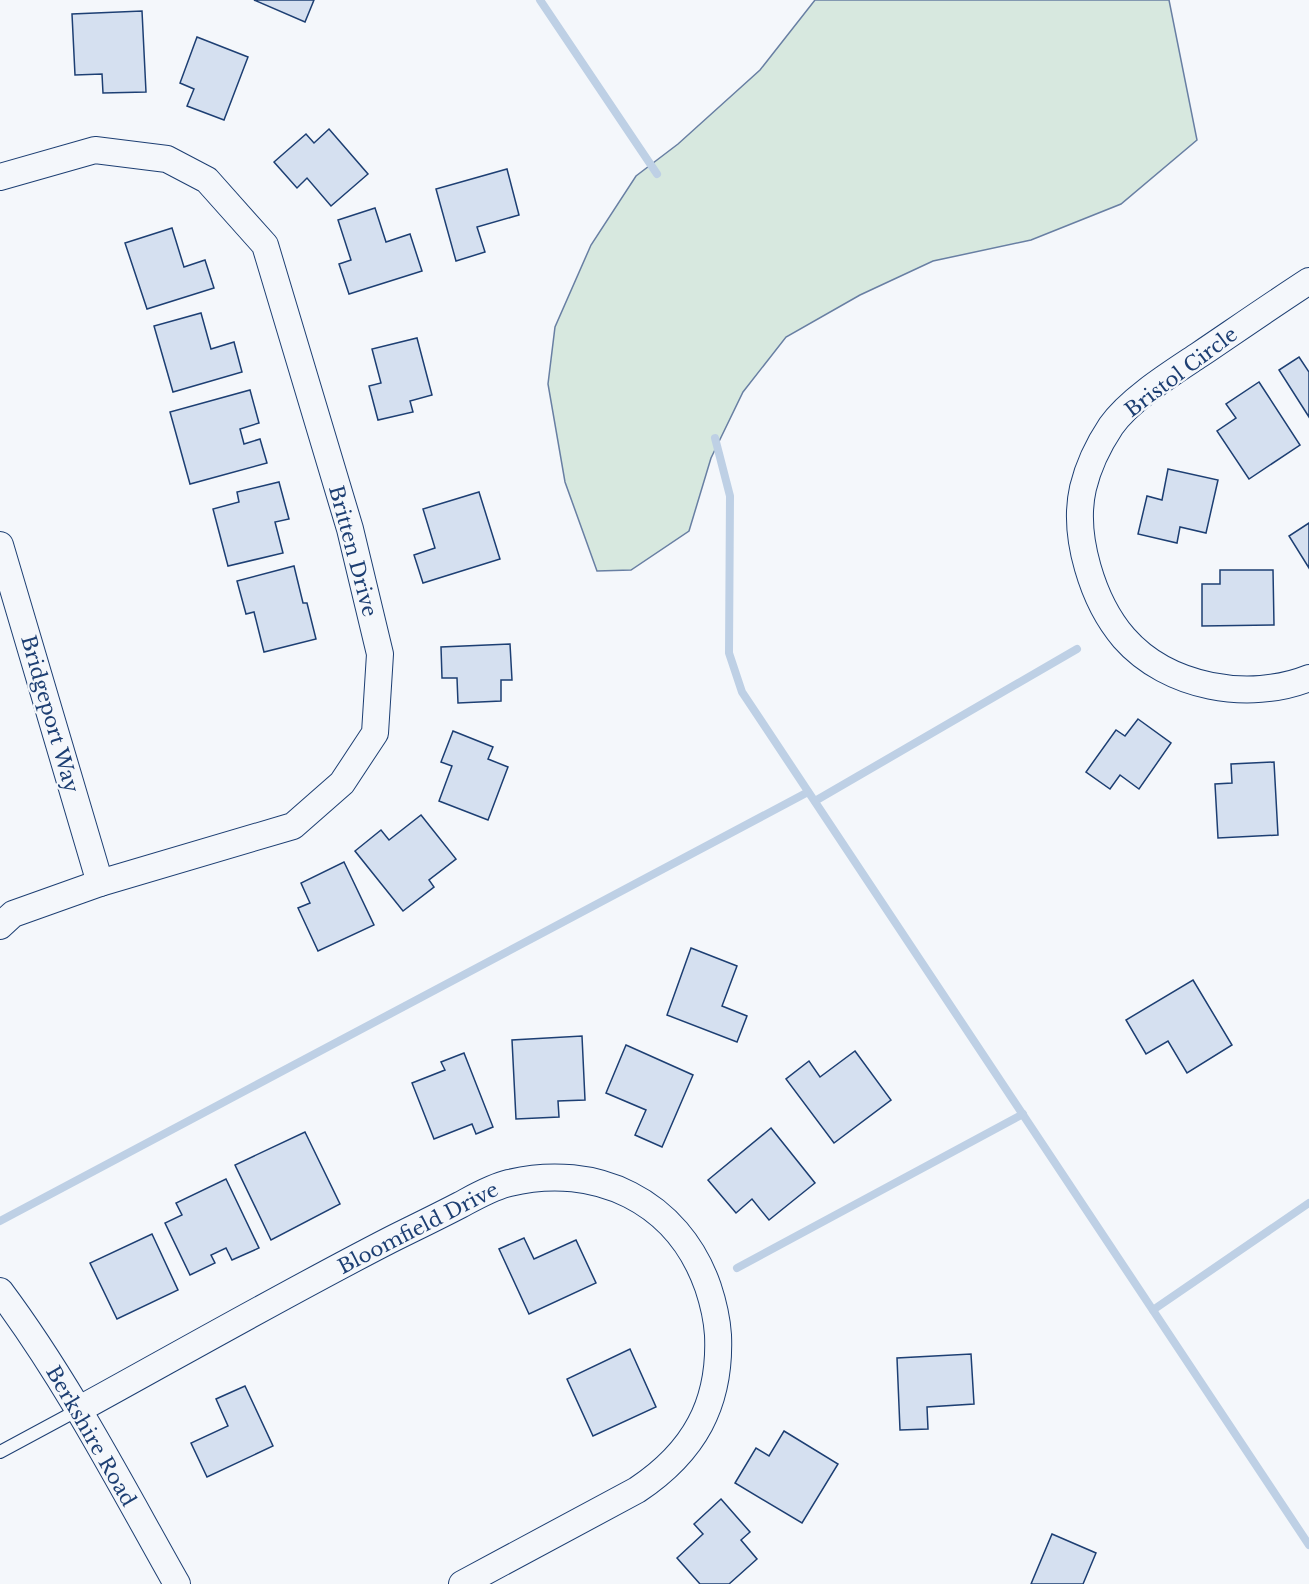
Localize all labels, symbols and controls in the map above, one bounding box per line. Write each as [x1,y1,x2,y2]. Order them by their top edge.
street label: Bristol Circle [1120,322,1242,422]
street label: Britten Drive [324,483,382,619]
street label: Bridgeport Way [16,633,84,796]
street label: Bloomfield Drive [334,1177,502,1279]
street label: Berkshire Road [41,1362,141,1510]

